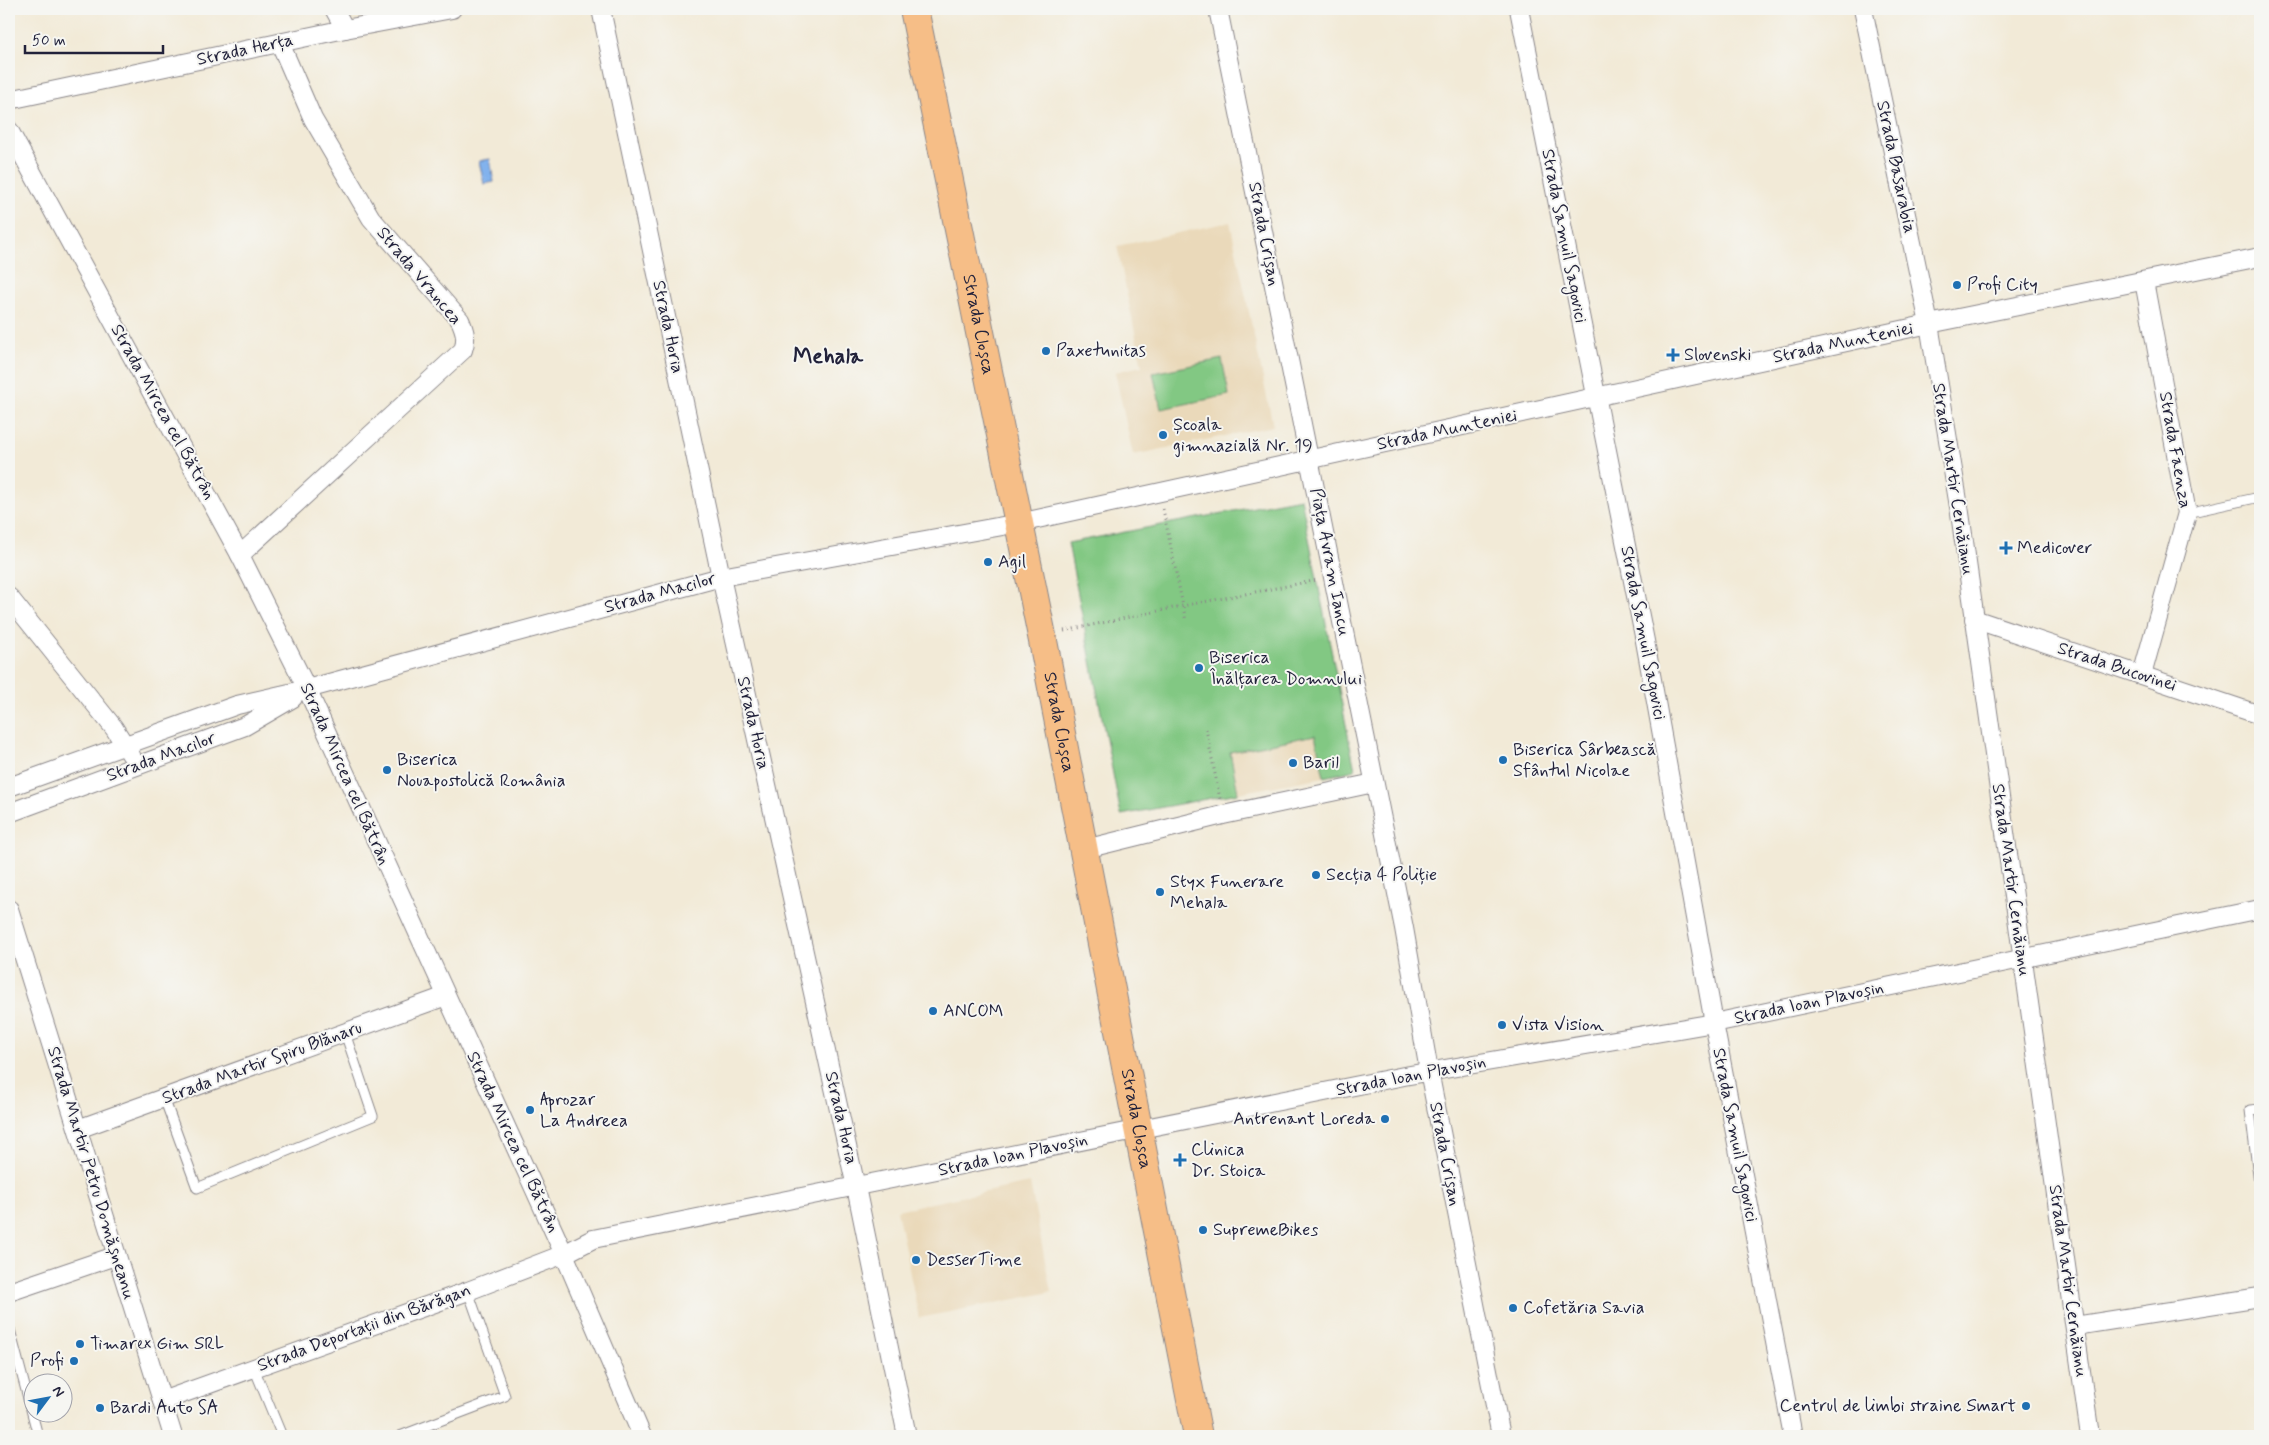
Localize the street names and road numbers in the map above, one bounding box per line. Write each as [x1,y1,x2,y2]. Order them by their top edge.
street label: Strada Herța [195,28,295,72]
street label: Strada Basarabia [1870,98,1922,236]
street label: Strada Samuil Sagovici [1534,147,1593,325]
street label: Strada Crișan [1242,180,1286,288]
street label: Strada Vrancea [371,222,467,330]
street label: Strada Cloșca [956,272,1000,377]
street label: Strada Horia [646,278,690,376]
street label: Strada Munteniei [1771,316,1915,370]
street label: Strada Mircea cel Bătrân [105,320,221,504]
street label: Strada Martir Cernăianu [1926,381,1980,577]
street label: Strada Faenza [2153,390,2197,510]
street label: Strada Munteniei [1375,403,1519,457]
street label: Piața Avram Iancu [1304,486,1356,638]
street label: Strada Samuil Sagovici [1613,544,1672,722]
street label: Strada Macilor [602,566,719,619]
street label: Strada Bucovinei [2054,636,2180,698]
street label: Strada Cloșca [1037,670,1080,775]
street label: Strada Horia [731,674,775,772]
street label: Strada Mircea cel Bătrân [294,679,396,869]
street label: Strada Macilor [103,726,219,788]
street label: Strada Martir Cernăianu [1986,782,2036,978]
street label: Strada Ioan Plavoșin [1732,975,1886,1031]
street label: Strada Martir Spiru Blănaru [159,1016,365,1110]
street label: Strada Martir Petru Domășneanu [41,1044,141,1302]
street label: Strada Samuil Sagovici [1705,1046,1764,1224]
street label: Strada Mircea cel Bătrân [460,1048,566,1236]
street label: Strada Ioan Plavoșin [1334,1050,1488,1102]
street label: Strada Cloșca [1115,1067,1158,1171]
street label: Strada Horia [819,1069,863,1167]
street label: Strada Crișan [1423,1100,1467,1208]
street label: Strada Ioan Plavoșin [936,1127,1090,1183]
street label: Strada Martir Cernăianu [2043,1183,2093,1379]
street label: Strada Deportații din Bărăgan [254,1278,474,1378]

